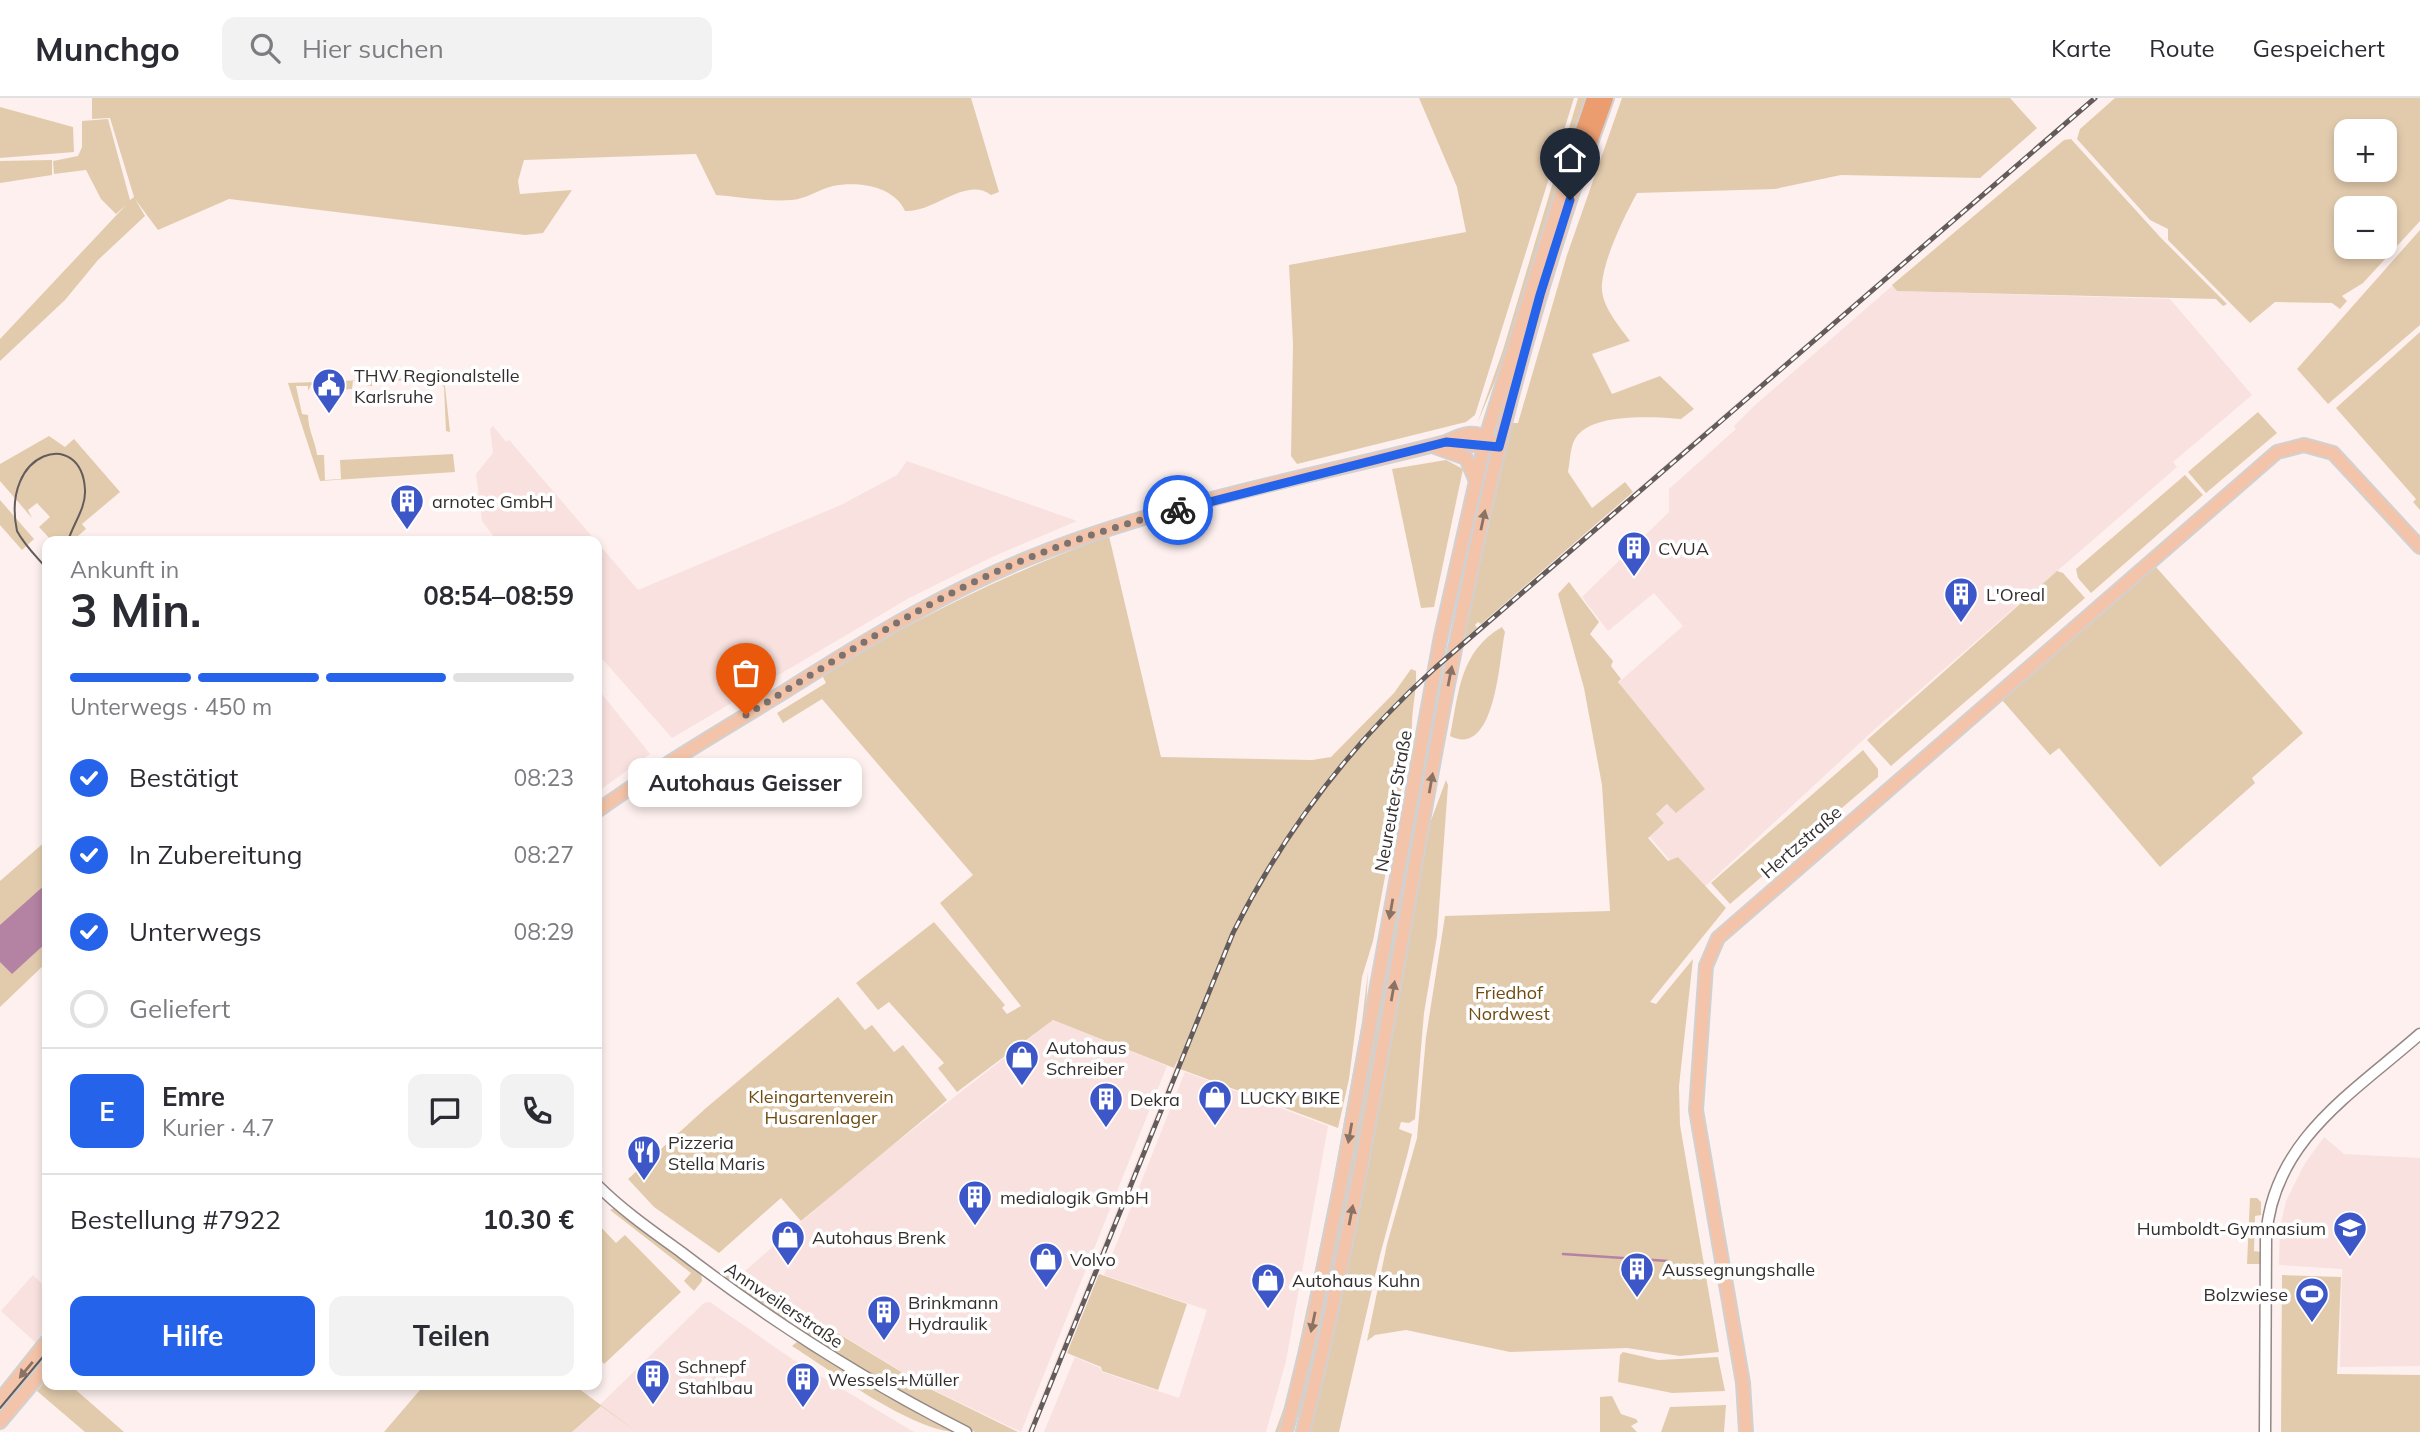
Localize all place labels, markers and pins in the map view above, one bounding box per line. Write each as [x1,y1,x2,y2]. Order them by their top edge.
pin [1540,128,1600,200]
place label: THW Regionalstelle Karlsruhe [354,364,520,408]
public building icon: THW Regionalstelle Karlsruhe [310,366,348,415]
building icon: arnotec GmbH [388,482,426,531]
place label: arnotec GmbH [432,490,553,513]
building icon: CVUA [1615,529,1653,578]
place label: CVUA [1658,537,1709,560]
building icon: L'Oreal [1942,575,1980,624]
place label: L'Oreal [1986,583,2045,606]
pin [716,643,776,715]
callout: Autohaus Geisser [629,757,863,806]
place label: Autohaus Schreiber [1046,1036,1127,1080]
shop icon: Autohaus Schreiber [1003,1038,1041,1087]
shop icon: LUCKY BIKE [1196,1078,1234,1127]
building icon: Dekra [1087,1080,1125,1129]
place label: LUCKY BIKE [1240,1086,1340,1109]
place label: Dekra [1130,1088,1180,1111]
place label: Pizzeria Stella Maris [668,1131,765,1175]
restaurant icon: Pizzeria Stella Maris [625,1133,663,1182]
building icon: medialogik GmbH [956,1178,994,1227]
place label: medialogik GmbH [1000,1186,1149,1209]
school or university icon: Humboldt-Gymnasium [2331,1209,2369,1258]
place label: Humboldt-Gymnasium [2137,1217,2326,1240]
shop icon: Autohaus Brenk [769,1218,807,1267]
place label: Autohaus Brenk [812,1226,946,1249]
shop icon: Volvo [1027,1240,1065,1289]
place label: Volvo [1070,1248,1116,1271]
building icon: Aussegnungshalle [1618,1250,1656,1299]
place label: Aussegnungshalle [1662,1258,1815,1281]
shop icon: Autohaus Kuhn [1249,1261,1287,1310]
place label: Autohaus Kuhn [1292,1269,1420,1292]
sports icon: Bolzwiese [2293,1275,2331,1324]
place label: Bolzwiese [2204,1283,2288,1306]
place label: Brinkmann Hydraulik [908,1291,999,1335]
building icon: Brinkmann Hydraulik [865,1293,903,1342]
place label: Schnepf Stahlbau [678,1355,753,1399]
building icon: Schnepf Stahlbau [634,1357,672,1406]
building icon: Wessels+Müller [784,1360,822,1409]
place label: Wessels+Müller [828,1368,960,1391]

